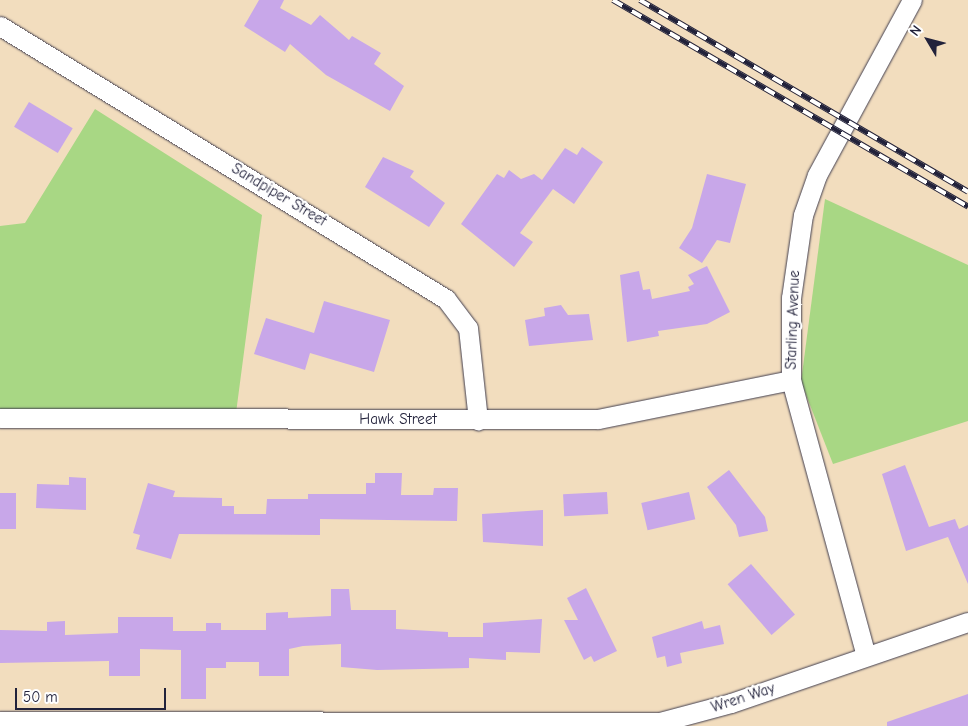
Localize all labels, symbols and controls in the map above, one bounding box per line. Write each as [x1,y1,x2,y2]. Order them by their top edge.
north arrow [903,15,953,65]
text: N [906,22,925,39]
street label: Sandpiper Street [228,160,330,230]
street label: Starling Avenue [782,270,804,370]
street label: Hawk Street [359,411,437,429]
scale bar [18,678,169,710]
street label: Wren Way [709,679,777,717]
text: 50 m [23,688,58,706]

